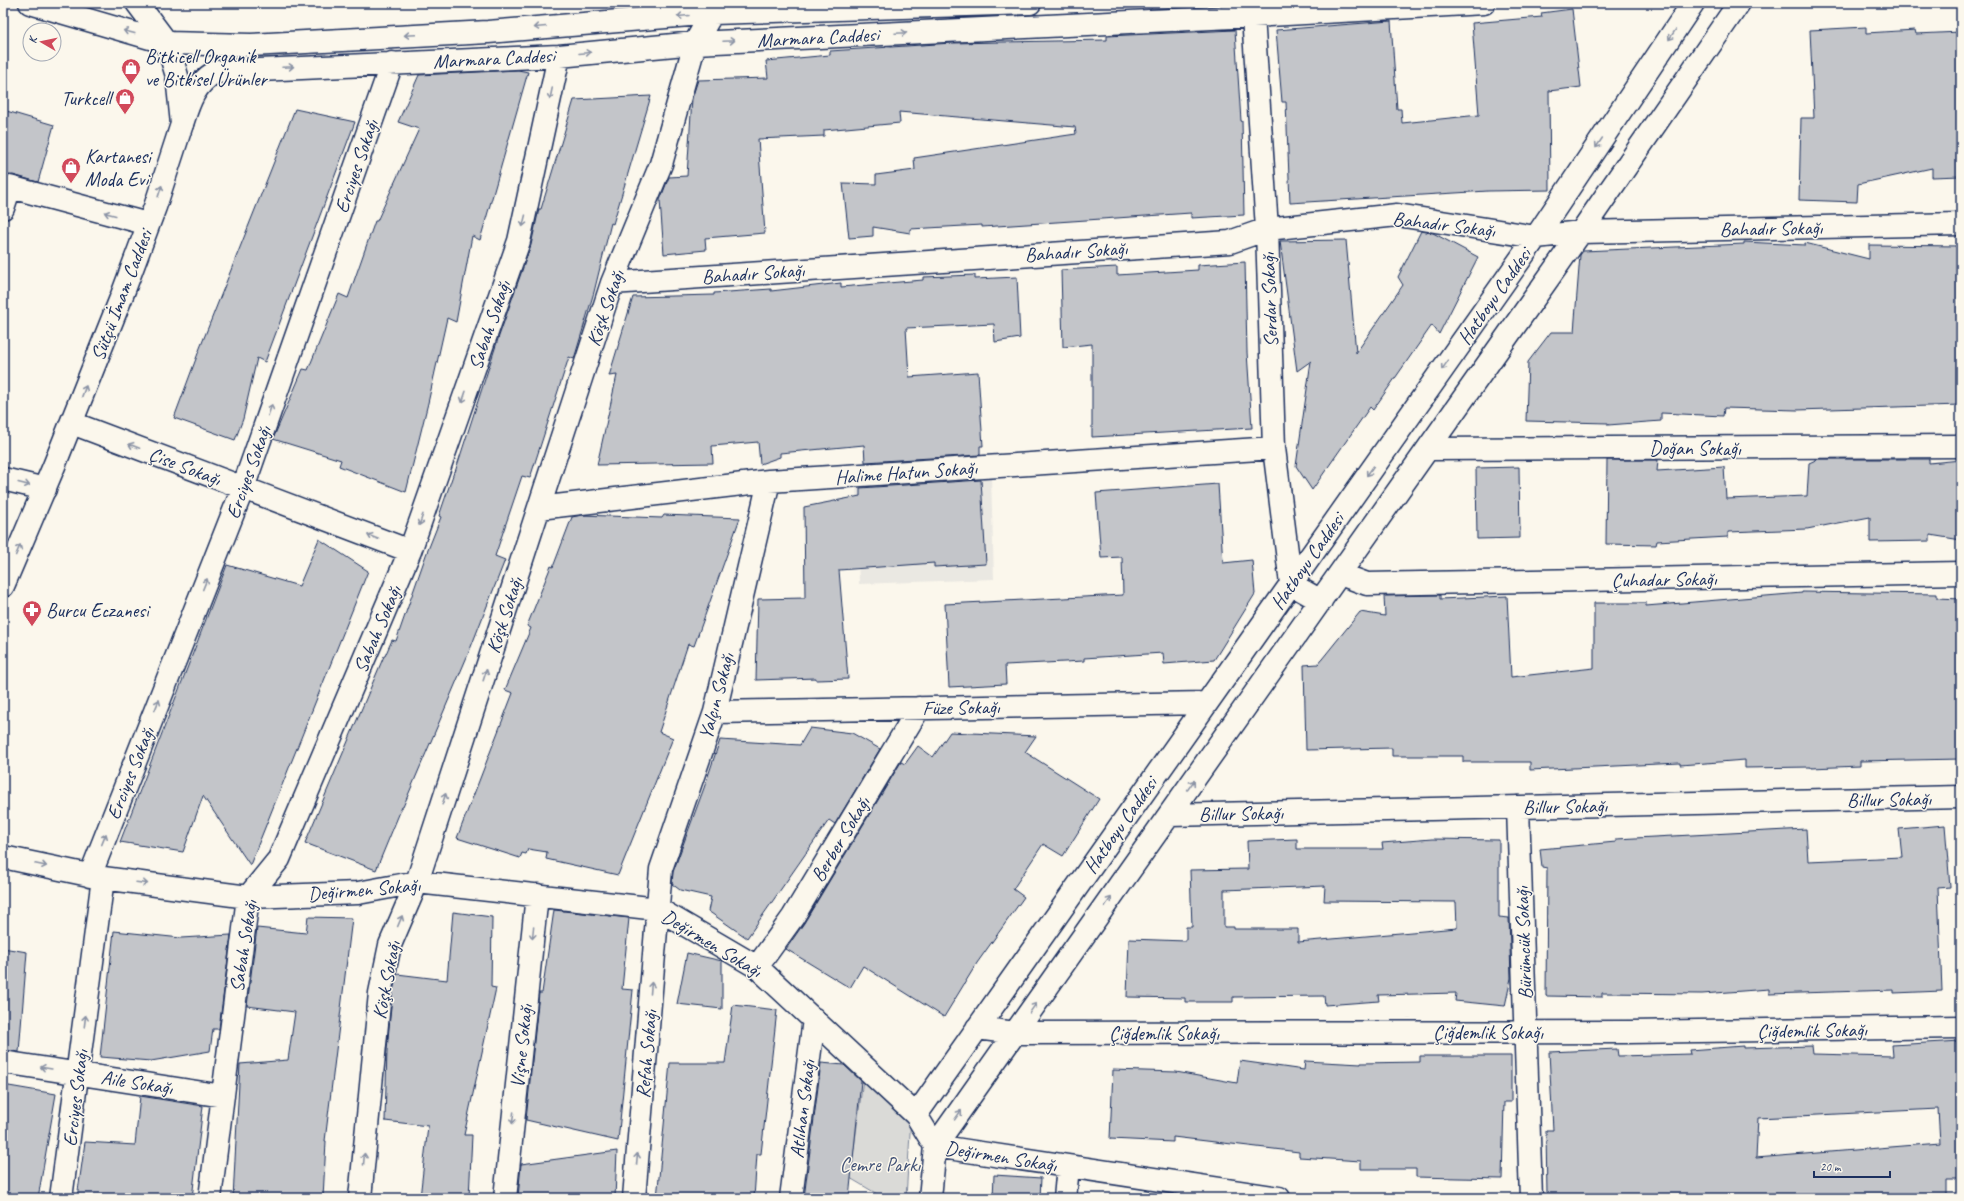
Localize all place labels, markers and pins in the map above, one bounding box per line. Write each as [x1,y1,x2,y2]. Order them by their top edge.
place label: Bitkicell Organik ve Bitkisel Ürünler [145,44,268,92]
shop icon: Bitkicell Organik ve Bitkisel Ürünler [120,57,142,85]
place label: Turkcell [61,86,115,111]
shop icon: Turkcell [114,87,136,115]
place label: Kartanesi Moda Evi [85,144,153,192]
shop icon: Kartanesi Moda Evi [60,156,82,184]
place label: Burcu Eczanesi [46,598,151,623]
pharmacy icon: Burcu Eczanesi [21,599,43,627]

